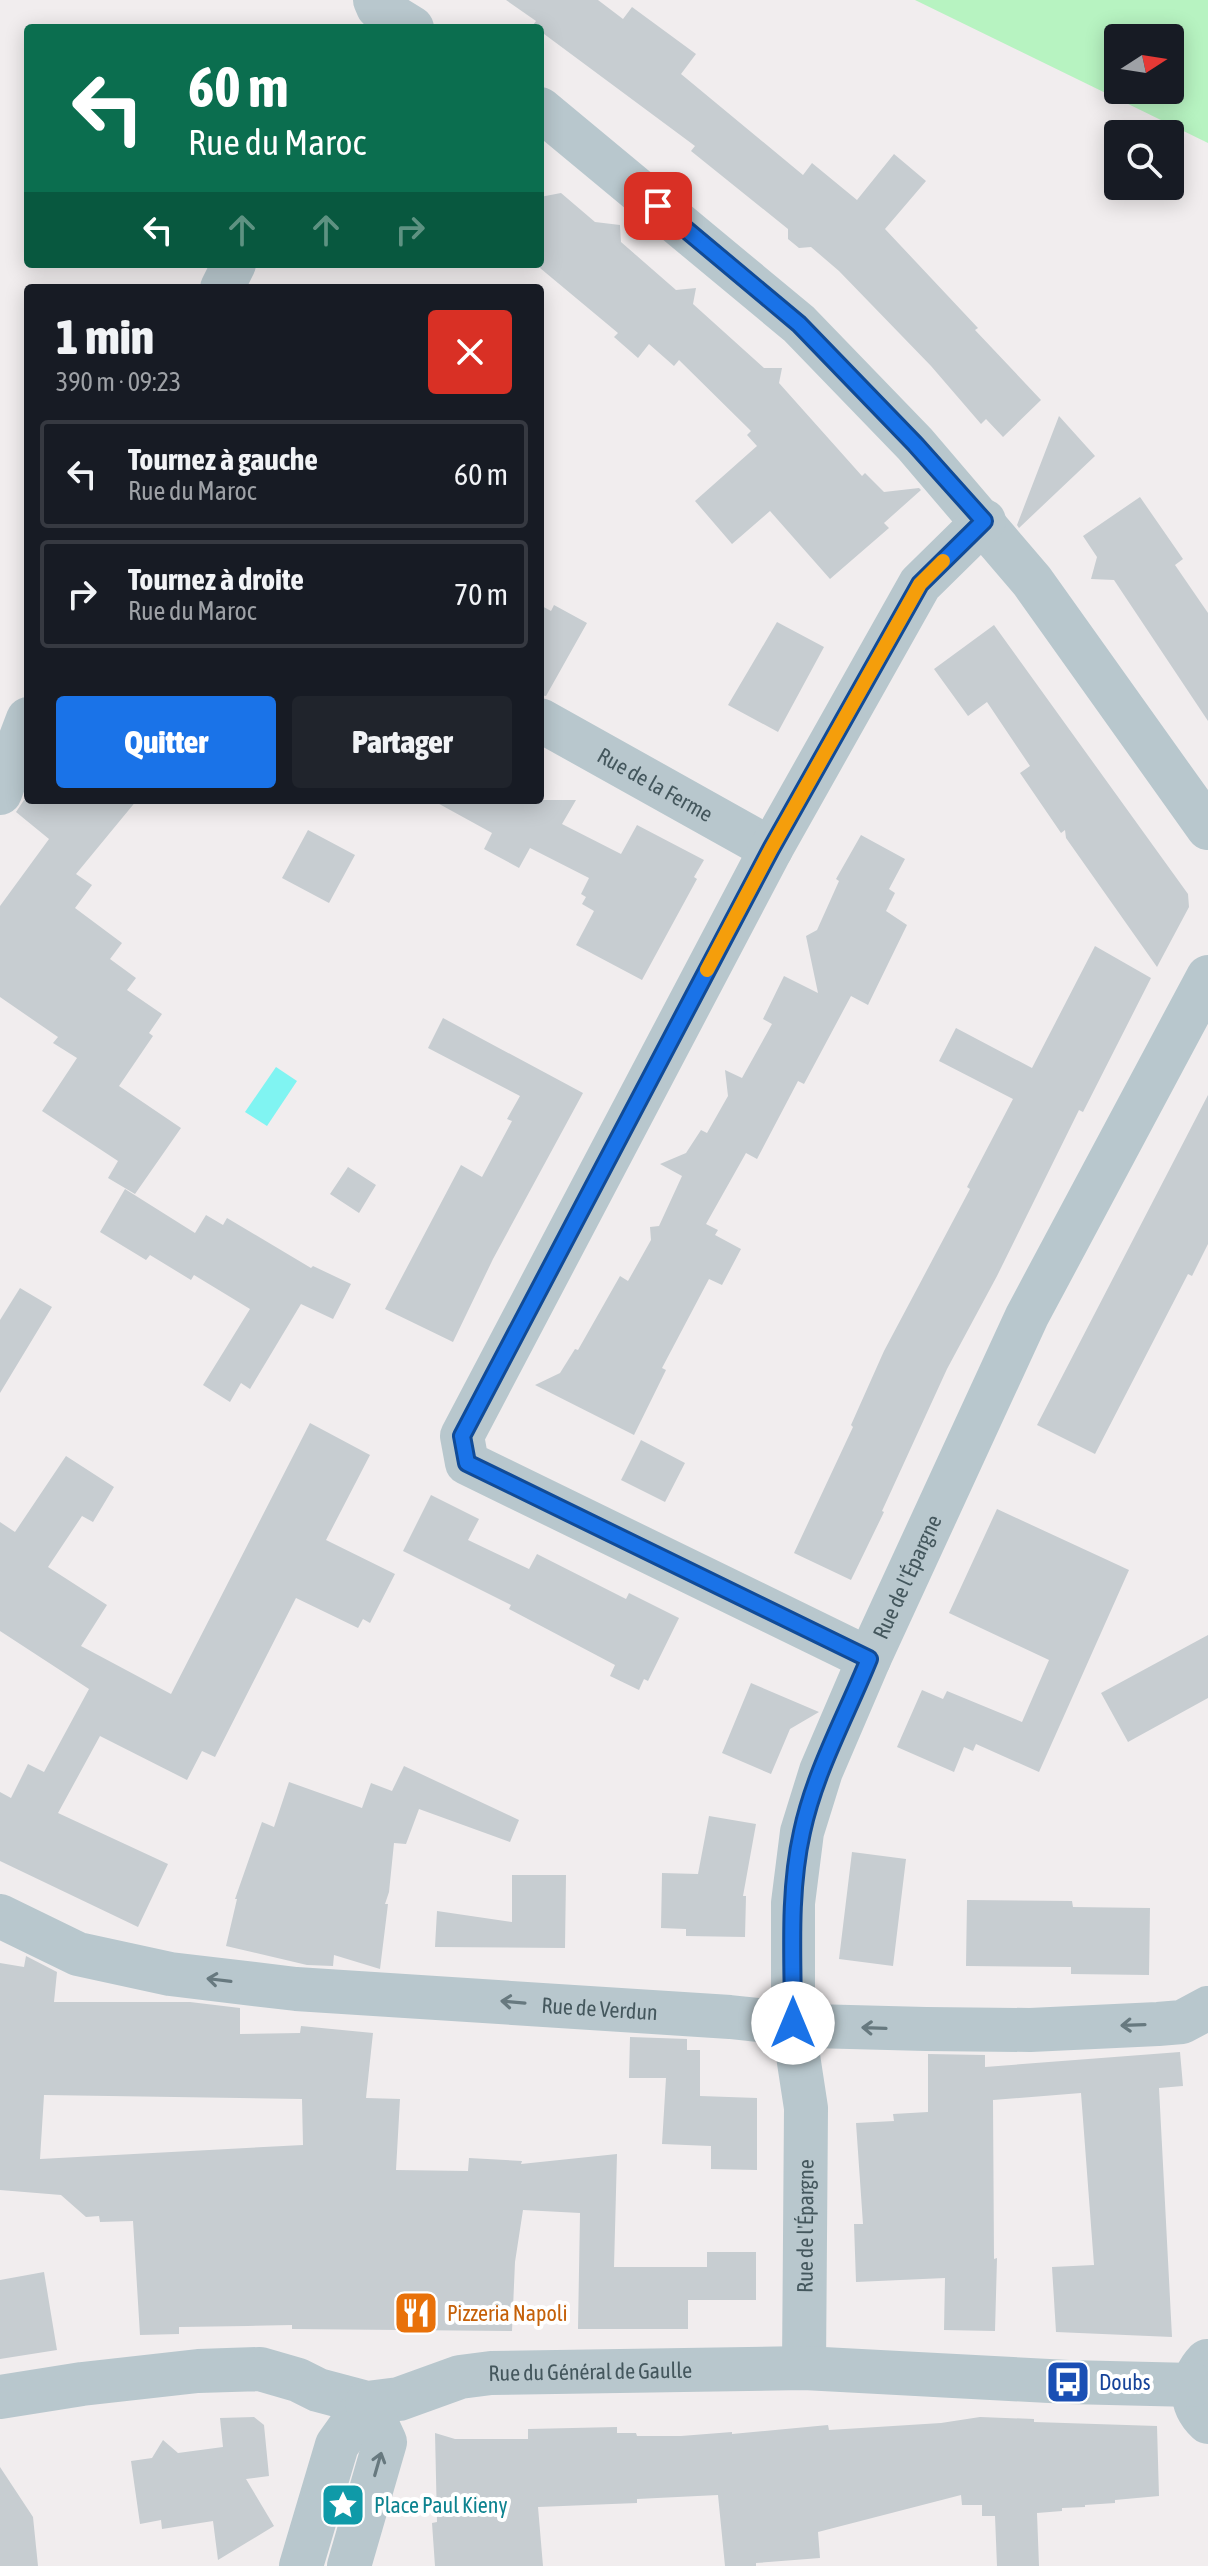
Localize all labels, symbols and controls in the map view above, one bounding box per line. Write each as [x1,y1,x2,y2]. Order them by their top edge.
north arrow [1104,24,1184,104]
map controls [1104,24,1184,200]
text: 60 m [188,55,289,119]
icon: left [56,56,160,160]
button: search [1104,120,1184,200]
text: Rue du Maroc [188,121,366,163]
pin [624,172,692,240]
icon: arrive [636,184,680,228]
icon: left [136,208,180,252]
icon: ahead [220,208,264,252]
icon: ahead [304,208,348,252]
icon: right [388,208,432,252]
text: 1 min [56,309,154,364]
button: close [428,310,512,394]
text: 390 m · 09:23 [56,367,181,397]
text: Tournez à gauche [128,442,318,476]
icon: left [60,452,104,496]
text: 60 m [454,457,508,491]
text: Rue du Maroc [128,476,256,506]
text: Tournez à droite [128,562,304,596]
icon: right [60,572,104,616]
text: 70 m [454,577,508,611]
text: Rue du Maroc [128,596,256,626]
button: Quitter [56,696,276,788]
button: Partager [292,696,512,788]
street label: Rue de la Ferme [593,742,717,827]
street label: Rue de l'Épargne [867,1511,947,1643]
one-way arrow [206,1972,233,1987]
position arrow [751,1981,835,2065]
street label: Rue de Verdun [541,1992,659,2025]
one-way arrow [500,1994,527,2009]
one-way arrow [1120,2018,1147,2033]
one-way arrow [861,2020,888,2035]
street label: Rue de l'Épargne [792,2159,819,2293]
restaurant icon: Pizzeria Napoli [392,2289,440,2337]
place label: Pizzeria Napoli [447,2300,568,2326]
street label: Rue du Général de Gaulle [488,2357,692,2386]
bus stop icon: Doubs [1044,2358,1092,2406]
place label: Doubs [1099,2369,1151,2395]
one-way arrow [372,2452,387,2478]
place icon: Place Paul Kieny [319,2481,367,2529]
place label: Place Paul Kieny [374,2492,508,2518]

